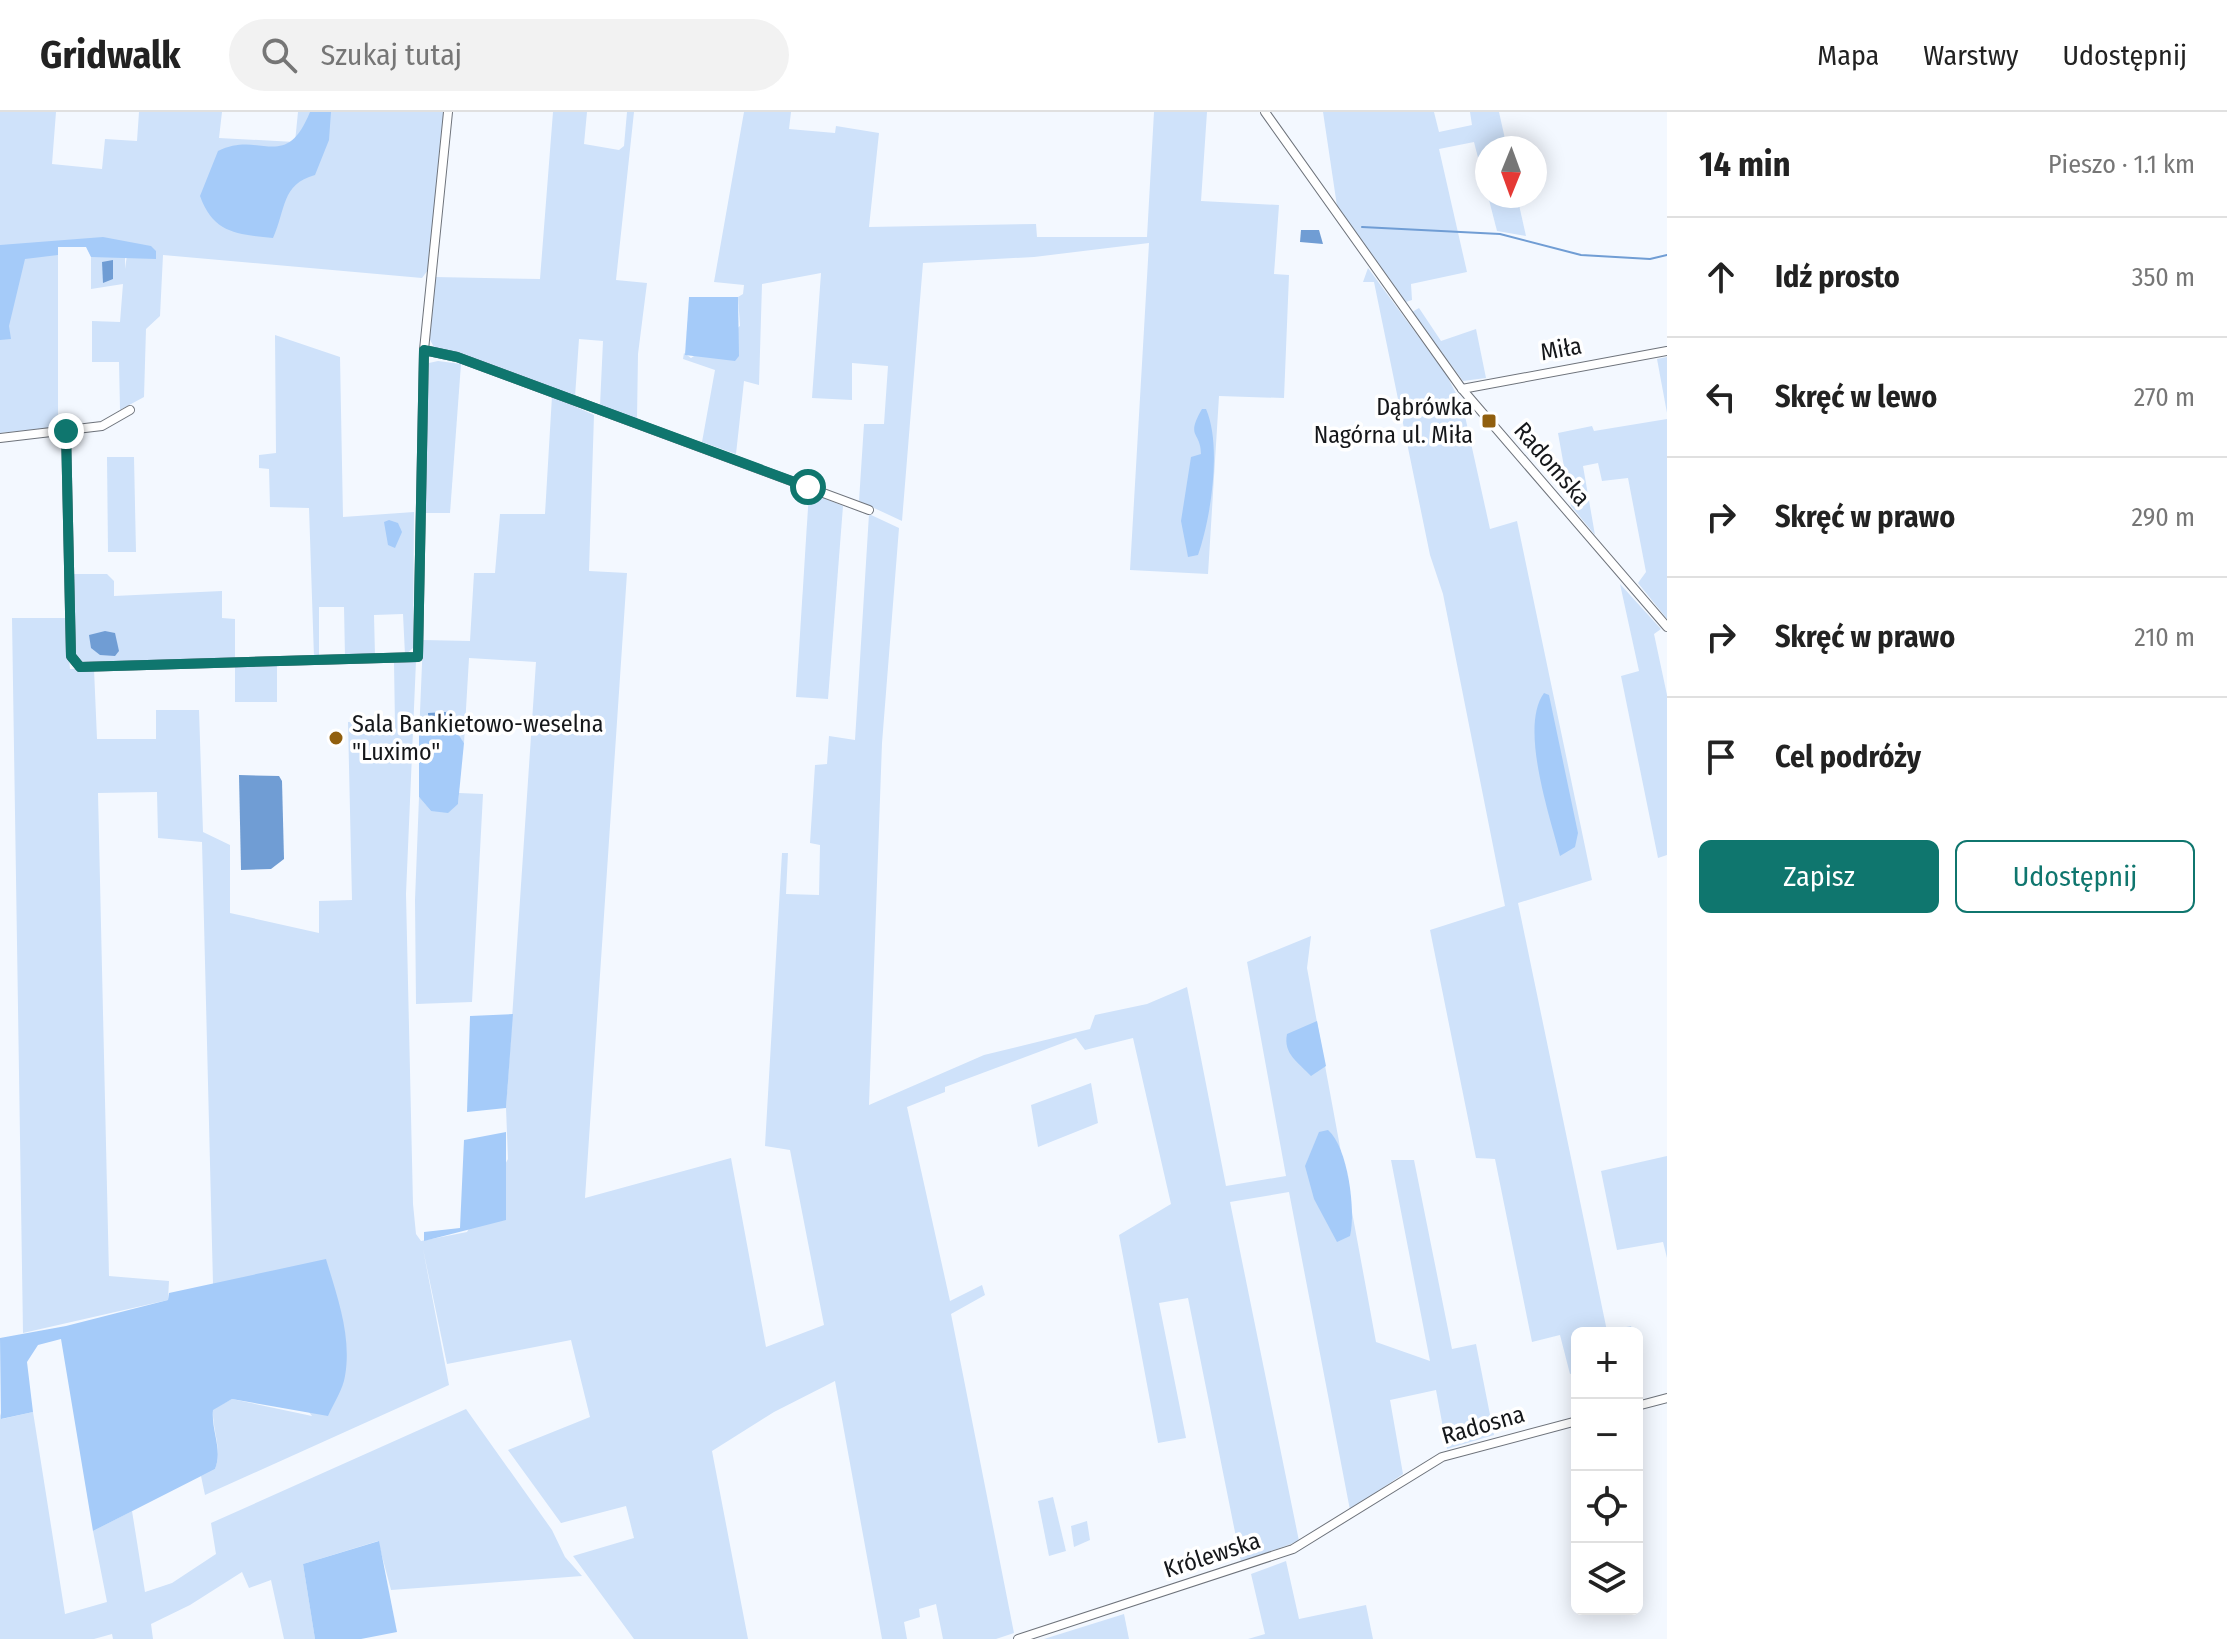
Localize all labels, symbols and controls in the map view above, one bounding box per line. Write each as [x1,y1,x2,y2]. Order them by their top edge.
search box [229,19,789,91]
text: Gridwalk [40,32,181,78]
icon: search [257,33,301,77]
text: Szukaj tutaj [321,37,462,73]
text: Mapa [1817,39,1879,72]
text: Warstwy [1923,39,2019,72]
text: Udostępnij [2063,39,2187,72]
north arrow [1475,136,1547,208]
text: 14 min [1699,144,1791,185]
text: Pieszo · 1.1 km [2048,149,2195,180]
icon: ahead [1699,255,1743,299]
text: Idź prosto [1775,259,1900,295]
text: 350 m [2132,262,2195,293]
street label: Miła [1538,332,1584,366]
icon: left [1699,375,1743,419]
text: Skręć w lewo [1775,379,1937,415]
text: 270 m [2134,382,2195,413]
place label: Dąbrówka Nagórna ul. Miła [1314,393,1473,449]
marker: Dąbrówka Nagórna ul. Miła [1480,412,1498,430]
route end [48,413,84,449]
street label: Radomska [1508,417,1596,511]
route start [790,469,826,505]
icon: right [1699,495,1743,539]
text: Skręć w prawo [1775,499,1955,535]
text: 290 m [2131,502,2195,533]
icon: right [1699,615,1743,659]
text: Skręć w prawo [1775,619,1955,655]
text: 210 m [2134,622,2195,653]
place label: Sala Bankietowo-weselna "Luximo" [352,710,603,766]
marker: Sala Bankietowo-weselna "Luximo" [327,729,345,747]
icon: arrive [1699,735,1743,779]
text: Cel podróży [1775,739,1921,775]
button: Zapisz [1699,840,1939,913]
button: Udostępnij [1955,840,2195,913]
map controls [1571,1327,1643,1615]
button: + [1571,1327,1643,1399]
button: − [1571,1399,1643,1471]
street label: Radosna [1438,1400,1528,1450]
button: locate [1571,1471,1643,1543]
street label: Królewska [1160,1526,1264,1584]
button: layers [1571,1543,1643,1615]

